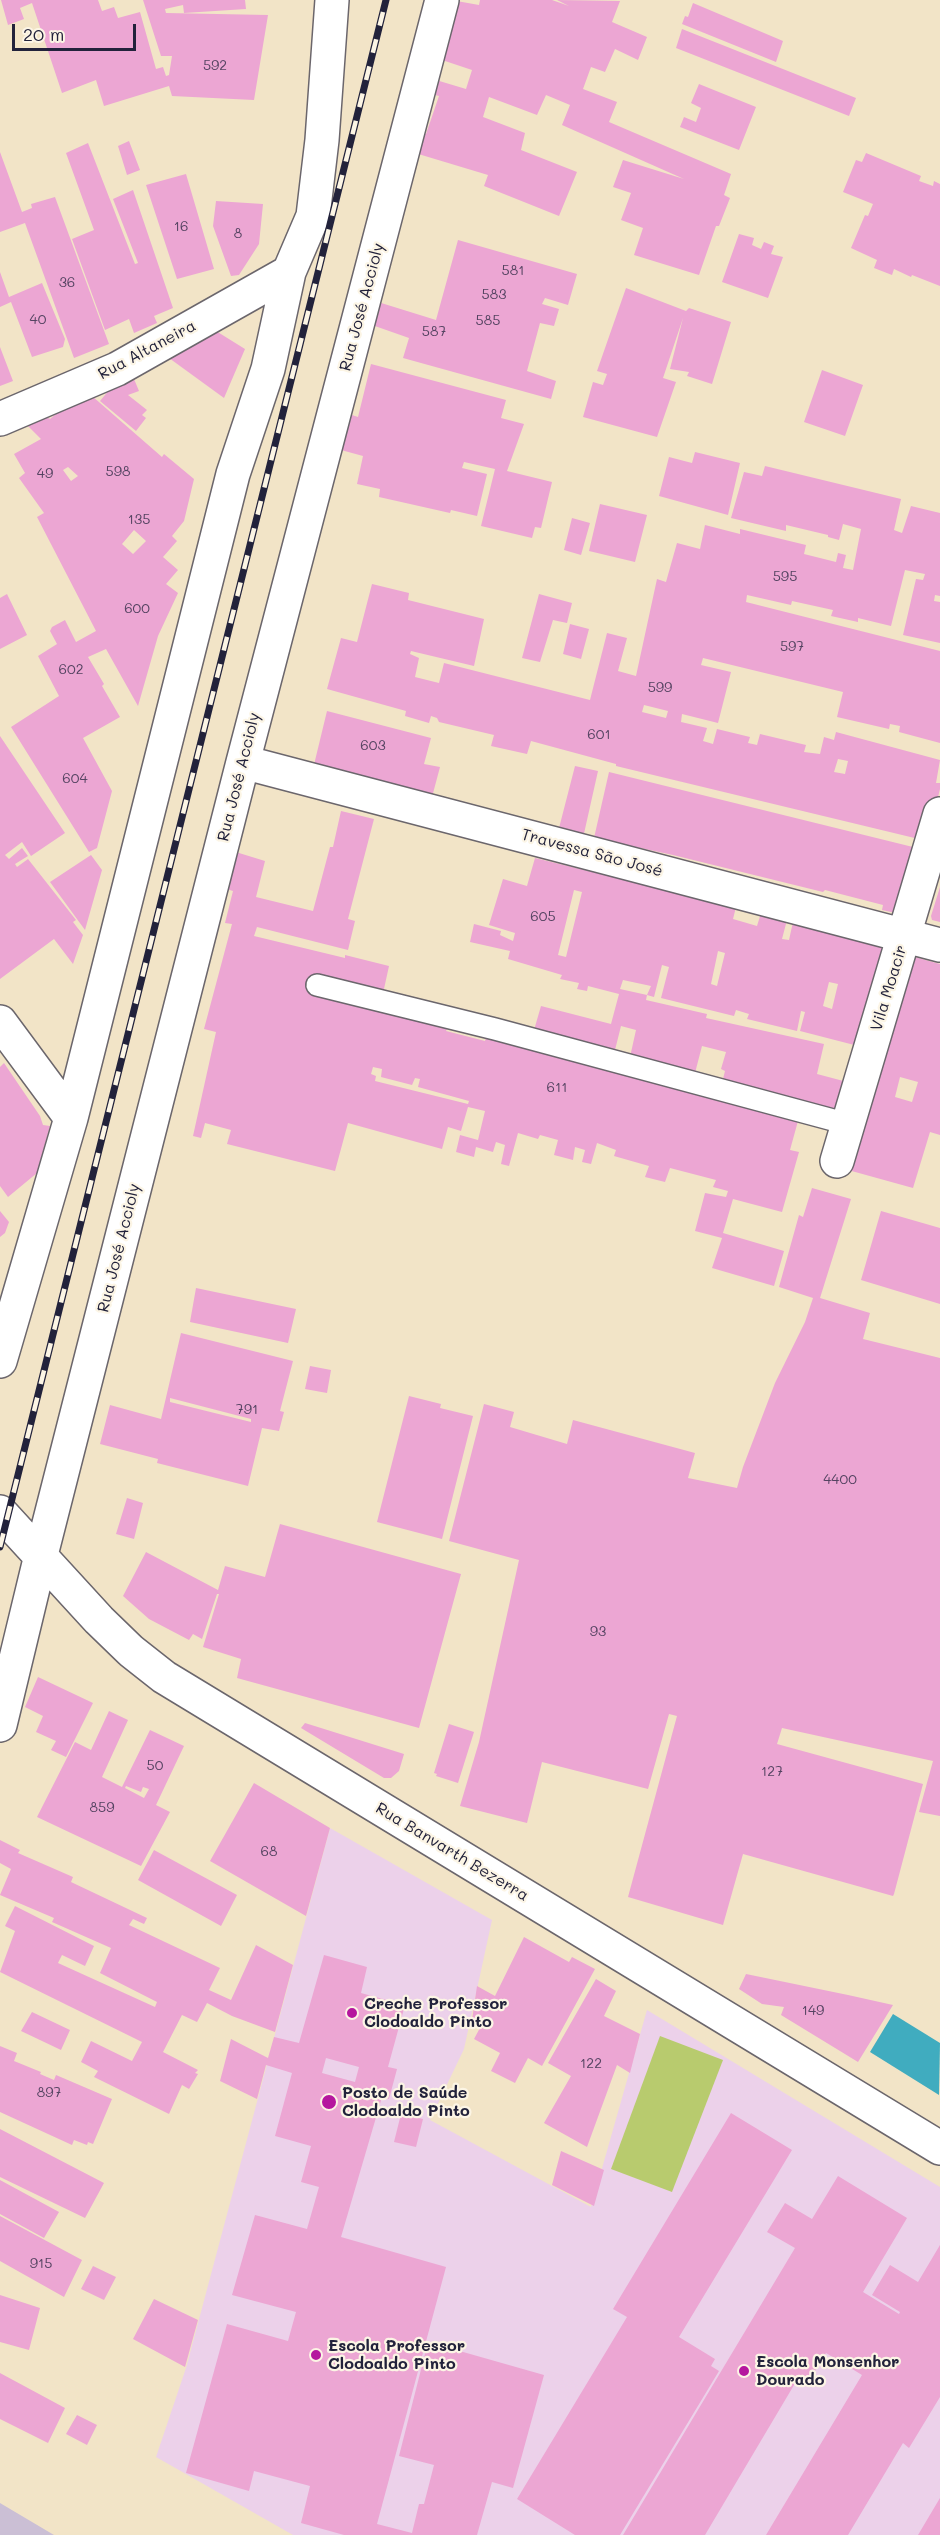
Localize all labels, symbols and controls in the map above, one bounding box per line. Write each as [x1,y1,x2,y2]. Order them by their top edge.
scale bar [15,12,140,50]
text: 20 m [23,22,64,46]
house number: 592 [203,58,227,74]
house number: 16 [174,219,188,235]
house number: 8 [234,226,242,242]
street label: Rua José Accioly [336,241,388,373]
house number: 581 [502,263,524,279]
house number: 36 [59,275,75,291]
house number: 583 [482,287,506,303]
house number: 40 [30,312,46,328]
house number: 585 [476,313,500,329]
street label: Rua Altaneira [95,316,199,384]
house number: 587 [422,324,446,340]
house number: 598 [106,464,130,480]
house number: 49 [37,466,53,482]
house number: 135 [128,512,150,528]
house number: 595 [773,569,797,585]
house number: 600 [124,601,150,617]
house number: 597 [780,639,804,655]
house number: 602 [59,662,83,678]
house number: 599 [648,680,672,696]
street label: Rua José Accioly [214,711,264,843]
house number: 601 [587,727,611,743]
house number: 603 [360,738,386,754]
house number: 604 [62,771,88,787]
street label: Travessa São José [519,825,665,881]
house number: 605 [530,909,556,925]
street label: Vila Moacir [867,943,911,1033]
house number: 611 [547,1080,567,1096]
street label: Rua José Accioly [94,1182,144,1314]
house number: 791 [236,1402,258,1418]
house number: 4400 [823,1472,857,1488]
house number: 93 [590,1624,606,1640]
house number: 50 [147,1758,163,1774]
house number: 127 [761,1764,783,1780]
street label: Rua Banvarth Bezerra [372,1799,532,1905]
house number: 859 [90,1800,114,1816]
house number: 68 [261,1844,277,1860]
place label: Creche Professor Clodoaldo Pinto [364,1994,507,2032]
house number: 149 [802,2003,824,2019]
marker: Creche Professor Clodoaldo Pinto [345,2006,359,2020]
house number: 122 [580,2056,602,2072]
place label: Posto de Saúde Clodoaldo Pinto [342,2083,470,2121]
house number: 897 [37,2085,61,2101]
marker: Posto de Saúde Clodoaldo Pinto [320,2093,338,2111]
house number: 915 [30,2256,52,2272]
place label: Escola Professor Clodoaldo Pinto [328,2336,465,2374]
marker: Escola Professor Clodoaldo Pinto [309,2348,323,2362]
place label: Escola Monsenhor Dourado [756,2352,899,2390]
marker: Escola Monsenhor Dourado [737,2364,751,2378]

